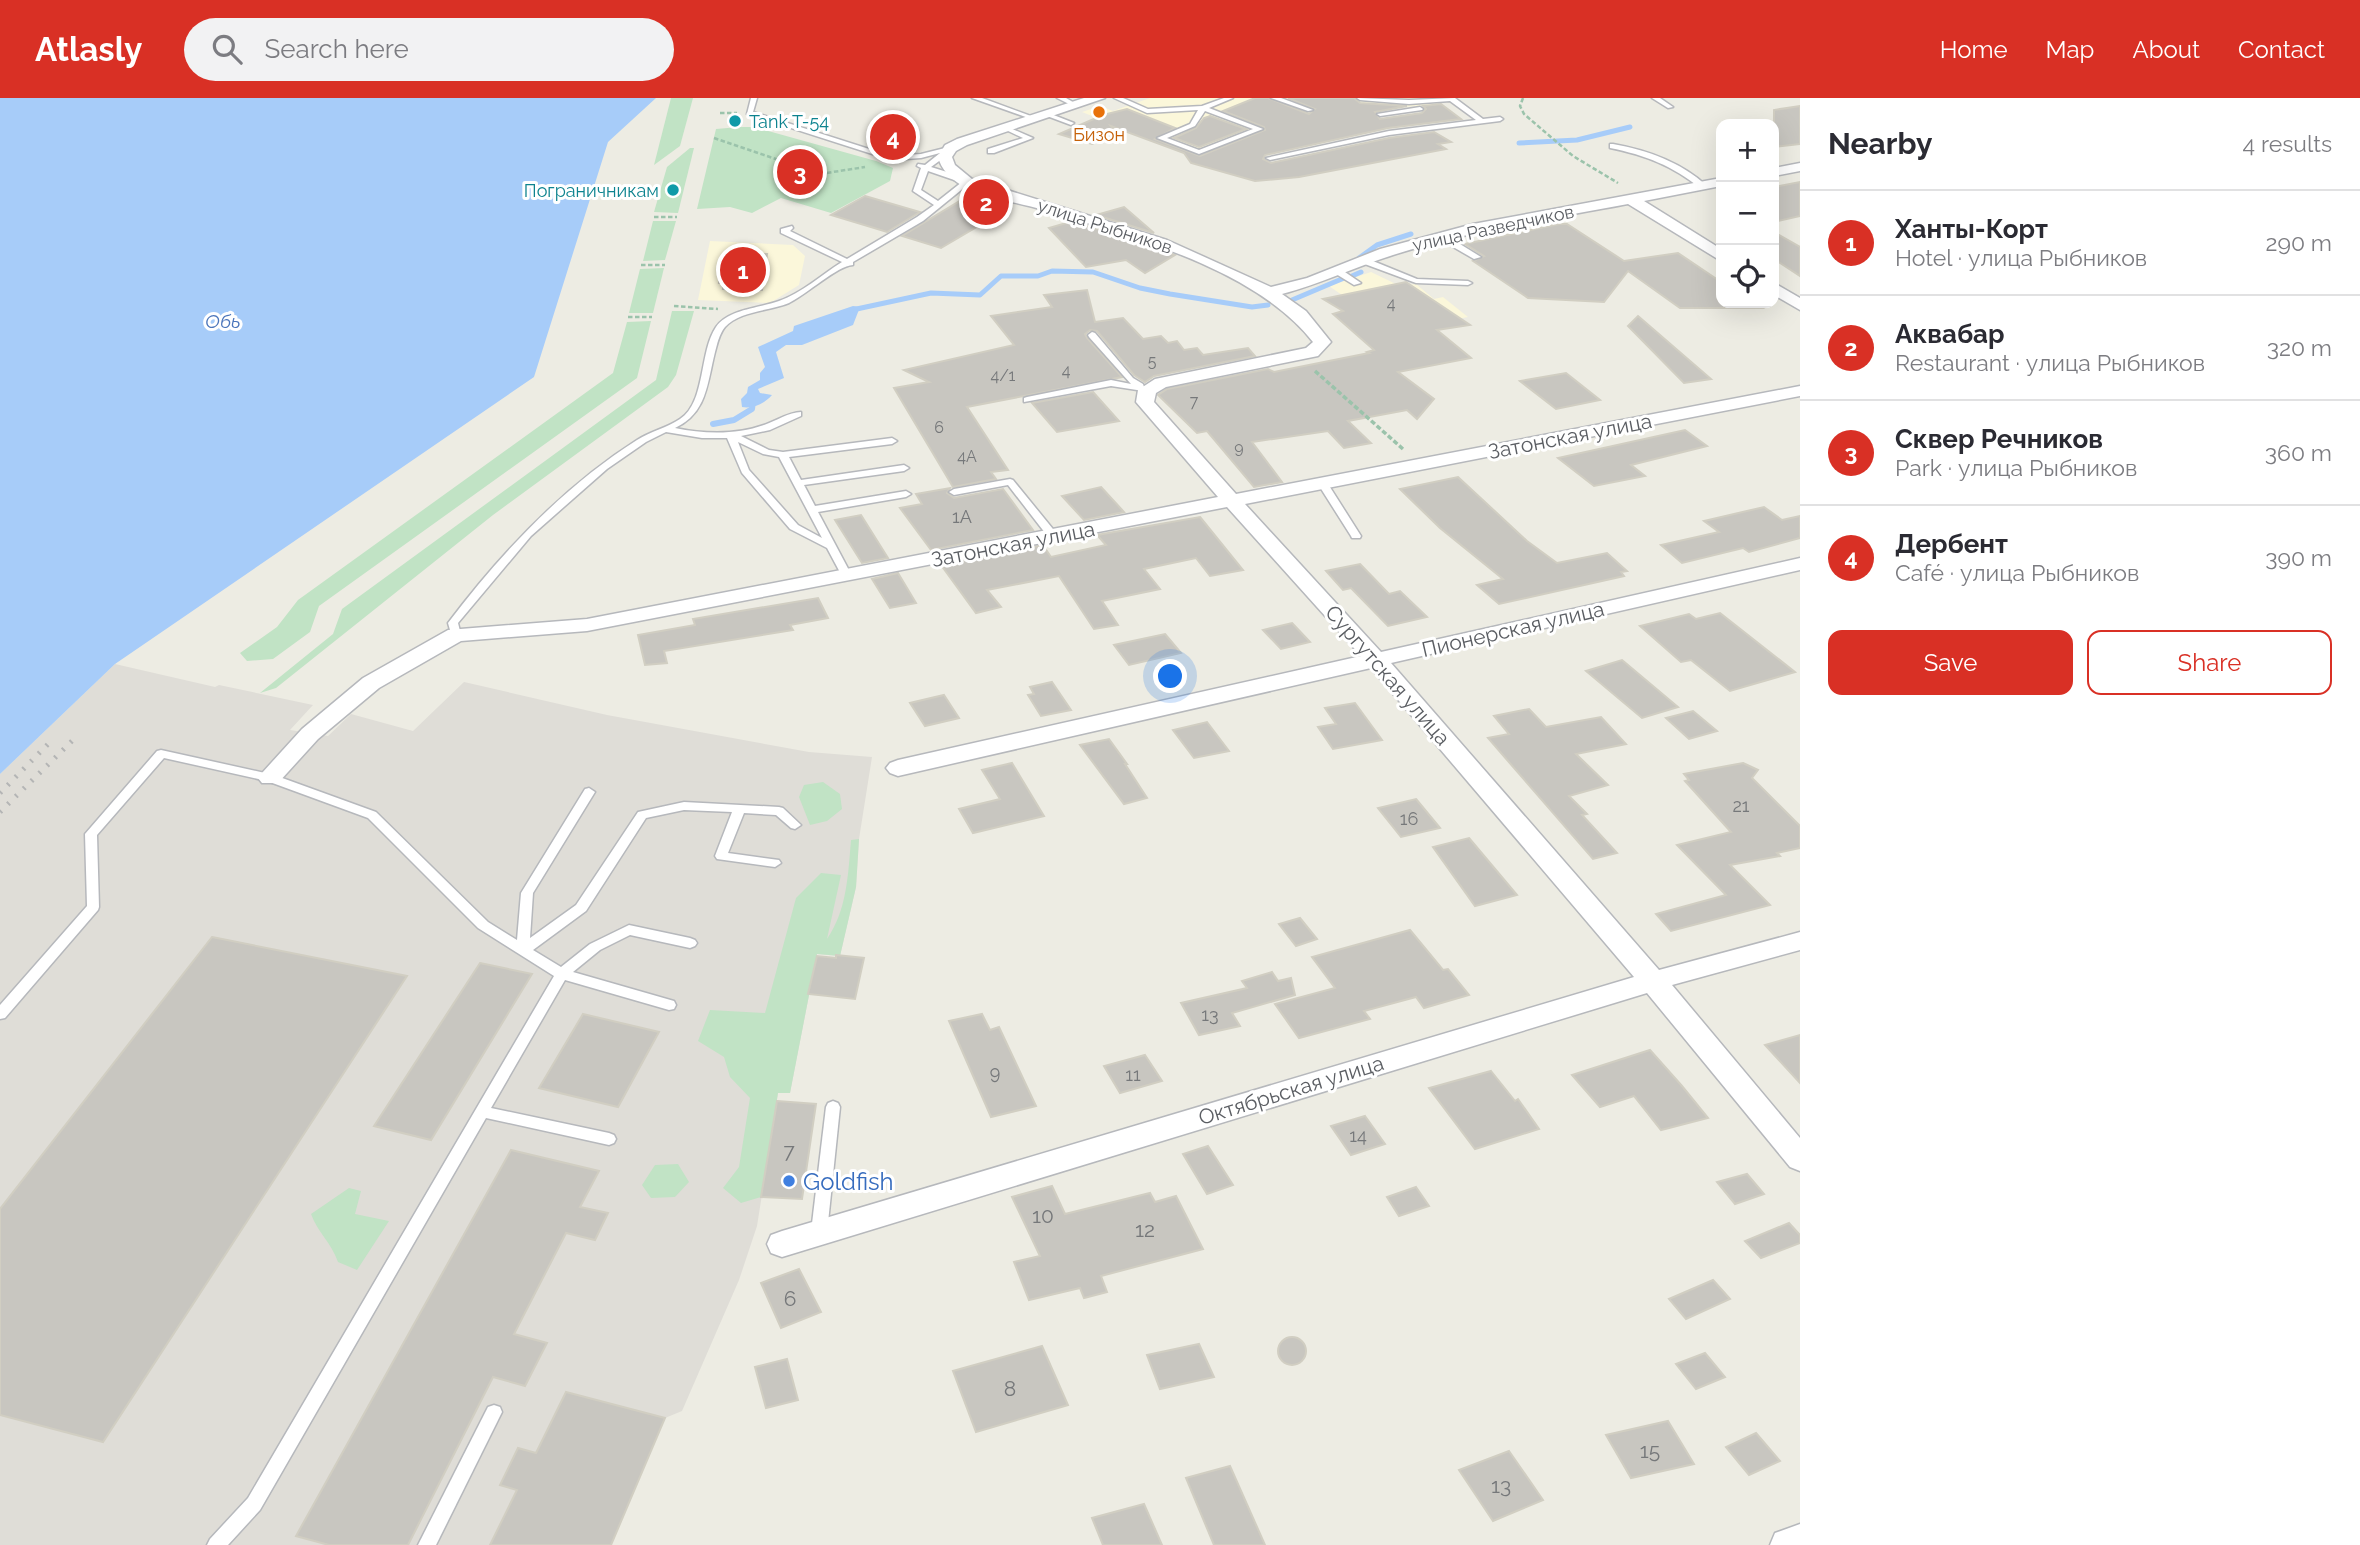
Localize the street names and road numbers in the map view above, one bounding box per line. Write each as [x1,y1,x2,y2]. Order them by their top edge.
street label: улица Рыбников [1035,194,1175,258]
street label: улица Разведчиков [1410,201,1576,255]
street label: Затонская улица [1486,408,1654,464]
street label: Затонская улица [929,516,1097,572]
street label: Пионерская улица [1419,596,1607,662]
street label: Сургутская улица [1320,600,1456,750]
street label: Октябрьская улица [1195,1050,1387,1130]

